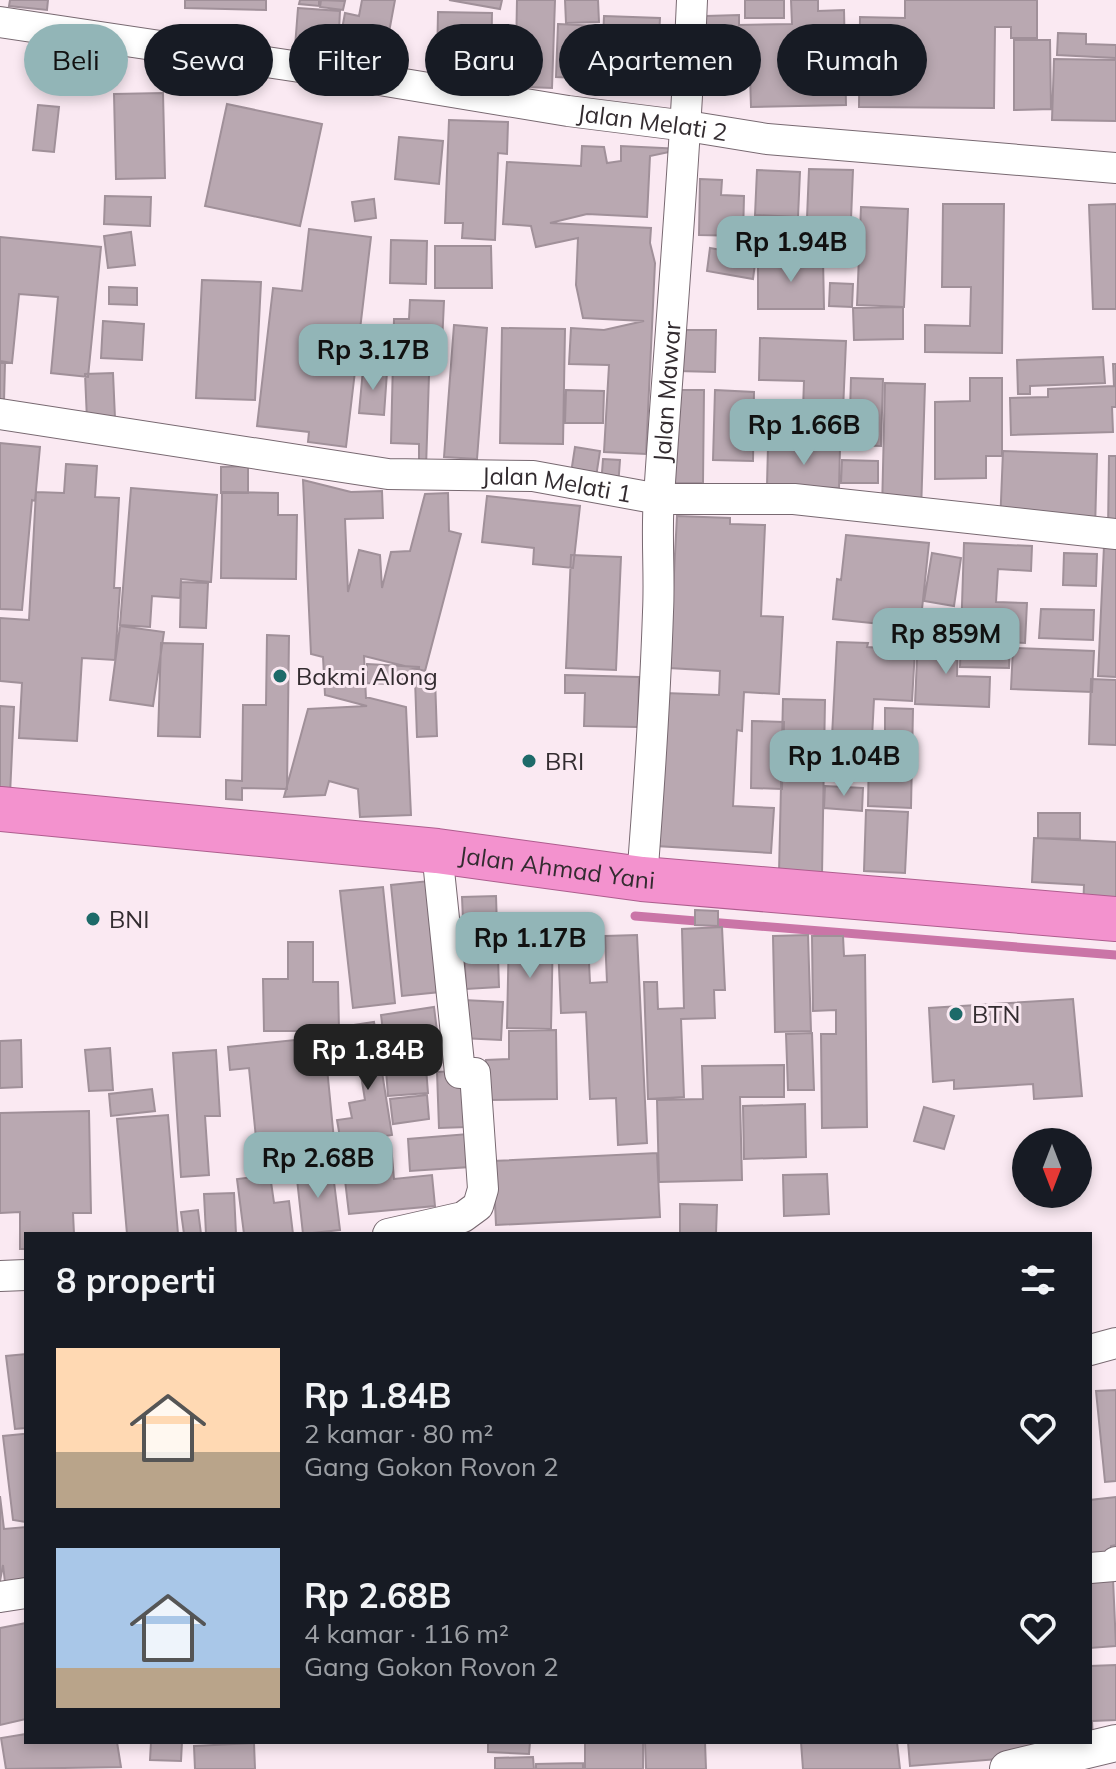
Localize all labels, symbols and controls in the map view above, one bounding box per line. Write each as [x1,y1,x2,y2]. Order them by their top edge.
chip: Beli [24,24,128,96]
chip: Sewa [144,24,273,96]
chip: Filter [289,24,409,96]
chip: Baru [425,24,543,96]
chip: Apartemen [559,24,761,96]
chip: Rumah [777,24,927,96]
street label: Jalan Melati 2 [575,97,730,147]
pin: Rp 1.94B [708,216,874,284]
text: Rp 1.94B [735,225,847,258]
street label: Jalan Mawar [646,320,687,463]
pin: Rp 3.17B [290,324,456,392]
text: Rp 3.17B [317,333,429,366]
pin: Rp 1.66B [721,399,887,467]
text: Rp 1.66B [748,408,860,441]
street label: Jalan Melati 1 [481,460,634,509]
pin: Rp 859M [872,608,1020,676]
text: Rp 859M [891,617,1001,650]
place label: Bakmi Along [296,661,438,691]
marker: Bakmi Along [271,667,289,685]
pin: Rp 1.04B [761,730,927,798]
text: Rp 1.04B [788,739,900,772]
place label: BRI [545,746,584,776]
marker: BRI [520,752,538,770]
street label: Jalan Ahmad Yani [457,839,656,895]
place label: BNI [109,904,149,934]
marker: BNI [84,910,102,928]
pin: Rp 1.17B [447,912,613,980]
text: Rp 1.17B [474,921,586,954]
place label: BTN [972,999,1021,1029]
marker: BTN [947,1005,965,1023]
pin: Rp 1.84B [285,1024,451,1092]
text: Rp 1.84B [312,1033,424,1066]
north arrow [1012,1128,1092,1208]
map controls [1012,1128,1092,1208]
pin: Rp 2.68B [235,1132,401,1200]
text: Rp 2.68B [262,1141,374,1174]
icon: filters [1016,1258,1060,1302]
text: 8 properti [56,1259,216,1302]
text: Rp 1.84B [304,1374,451,1417]
icon: home [120,1380,216,1476]
icon: heart [1016,1406,1060,1450]
text: 2 kamar · 80 m² [304,1417,493,1450]
text: Gang Gokon Rovon 2 [304,1450,559,1483]
text: Rp 2.68B [304,1574,451,1617]
icon: home [120,1580,216,1676]
icon: heart [1016,1606,1060,1650]
text: 4 kamar · 116 m² [304,1617,509,1650]
text: Gang Gokon Rovon 2 [304,1650,559,1683]

